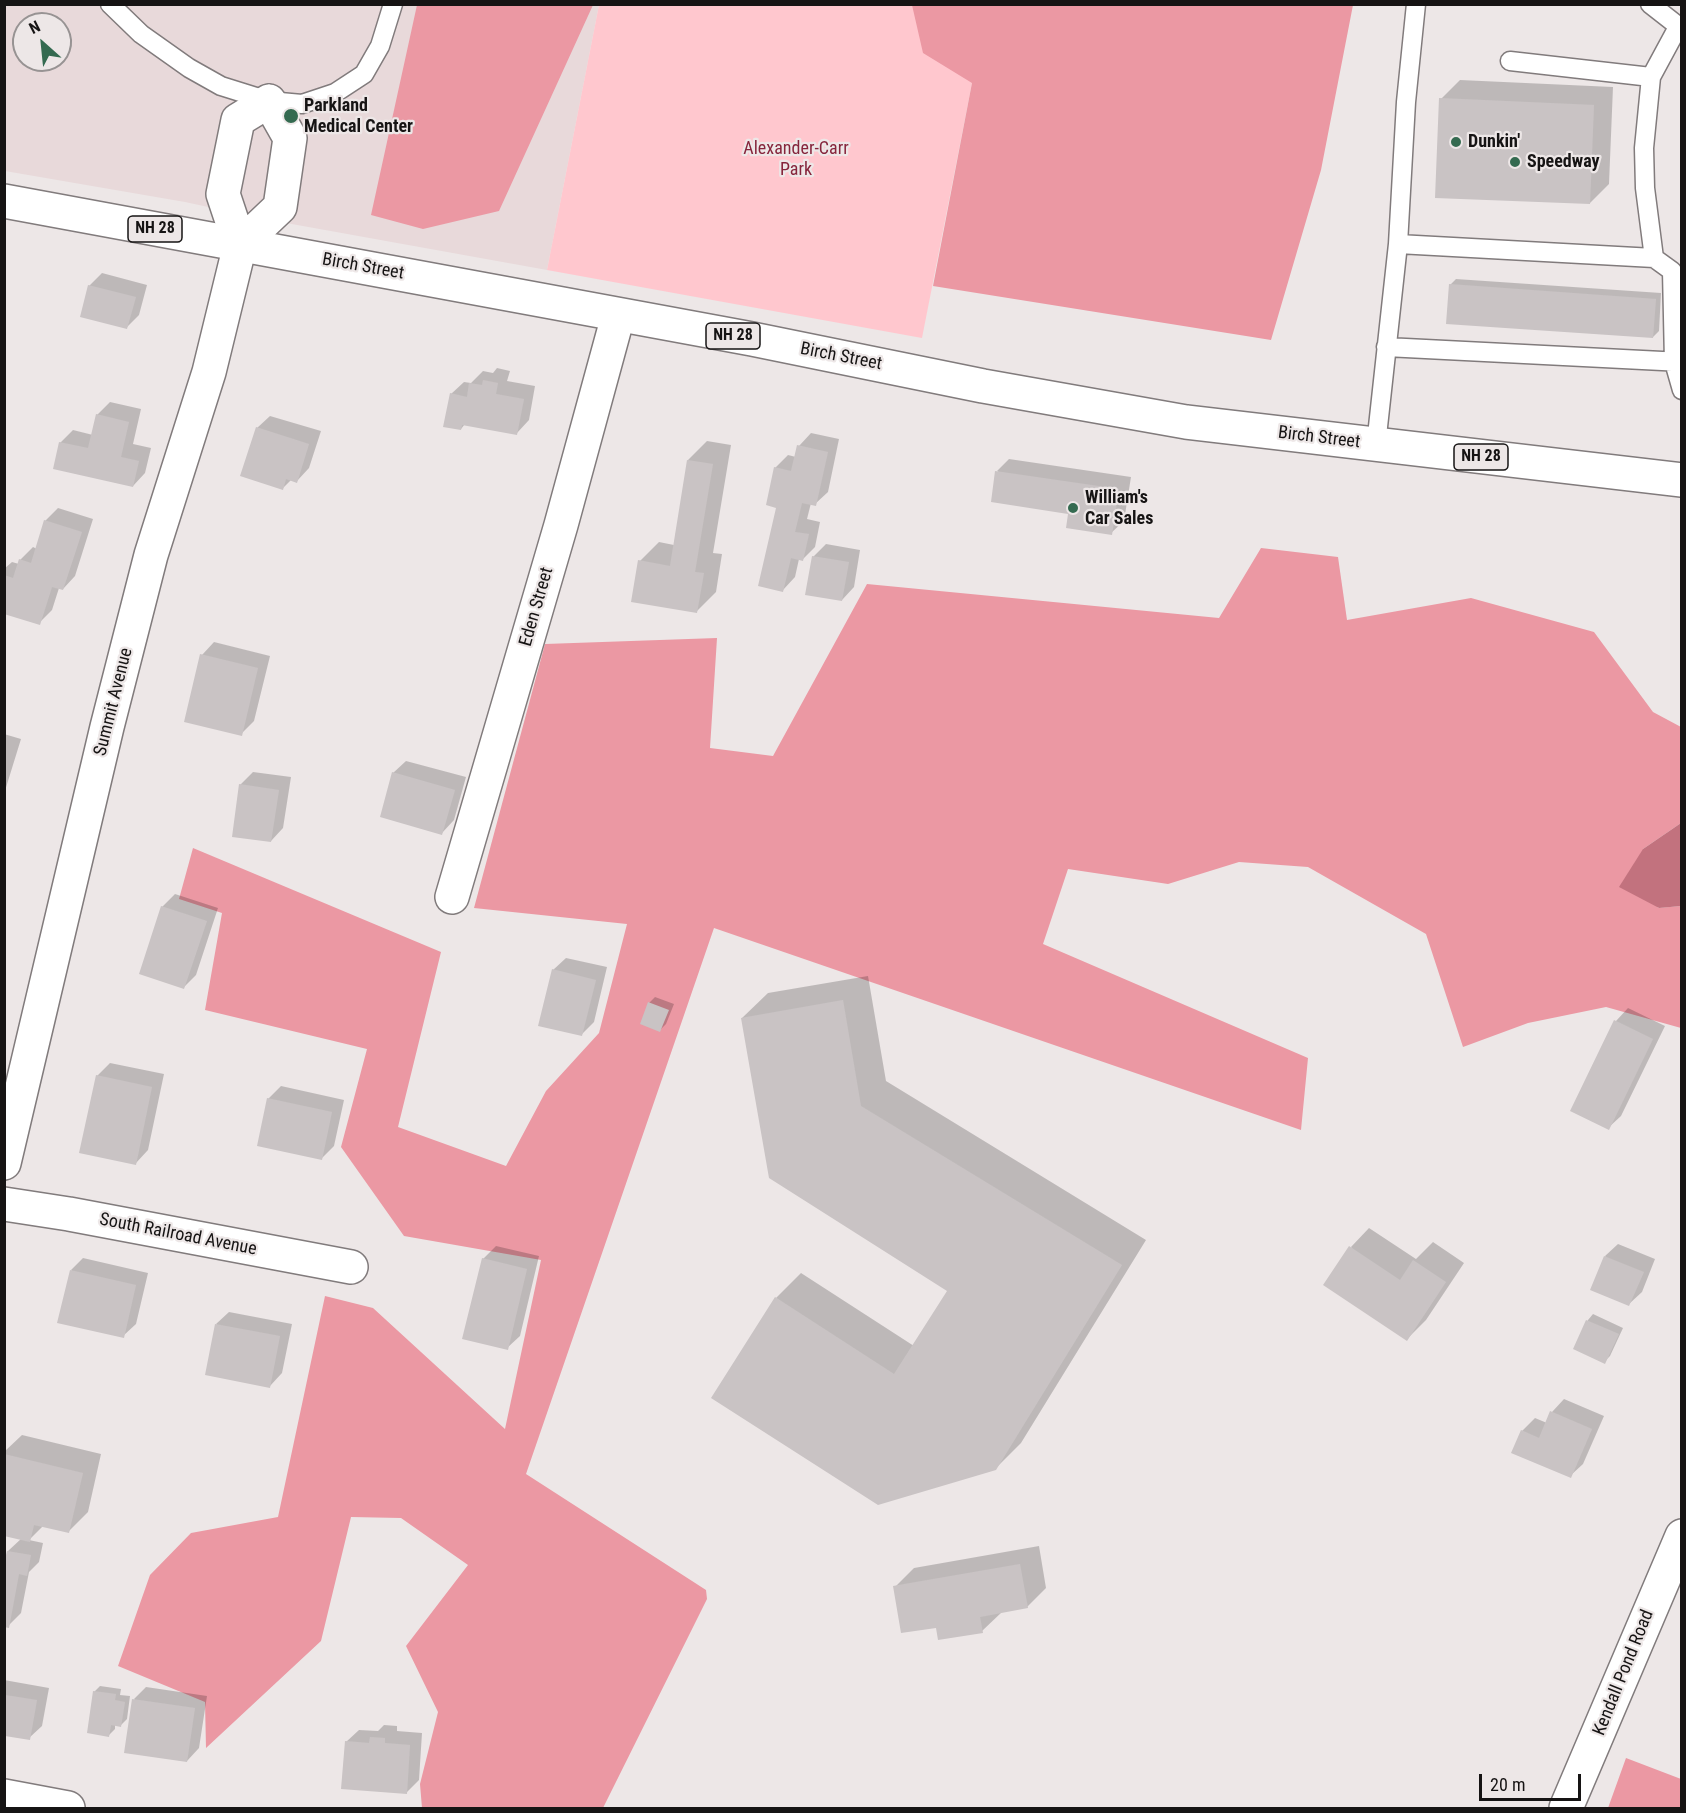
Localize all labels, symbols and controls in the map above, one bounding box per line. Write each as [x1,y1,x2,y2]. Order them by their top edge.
north arrow [12,12,72,72]
text: N [26,17,43,38]
place label: Parkland Medical Center [304,95,413,138]
marker: Parkland Medical Center [282,107,300,125]
place label: Dunkin' [1468,131,1520,153]
marker: Dunkin' [1449,135,1463,149]
park label: Alexander-Carr Park [743,138,849,180]
place label: Speedway [1527,151,1600,173]
marker: Speedway [1508,155,1522,169]
road number: NH 28 [128,216,182,242]
street label: Birch Street [320,249,406,285]
road number: NH 28 [706,323,760,349]
street label: Birch Street [798,339,884,375]
street label: Birch Street [1277,422,1361,454]
road number: NH 28 [1454,444,1508,470]
place label: William's Car Sales [1085,487,1153,530]
marker: William's Car Sales [1066,501,1080,515]
street label: Eden Street [515,565,559,649]
street label: Summit Avenue [90,646,138,758]
street label: South Railroad Avenue [98,1209,258,1261]
street label: Kendall Pond Road [1589,1607,1659,1739]
scale bar [1482,1762,1584,1800]
text: 20 m [1490,1774,1525,1795]

